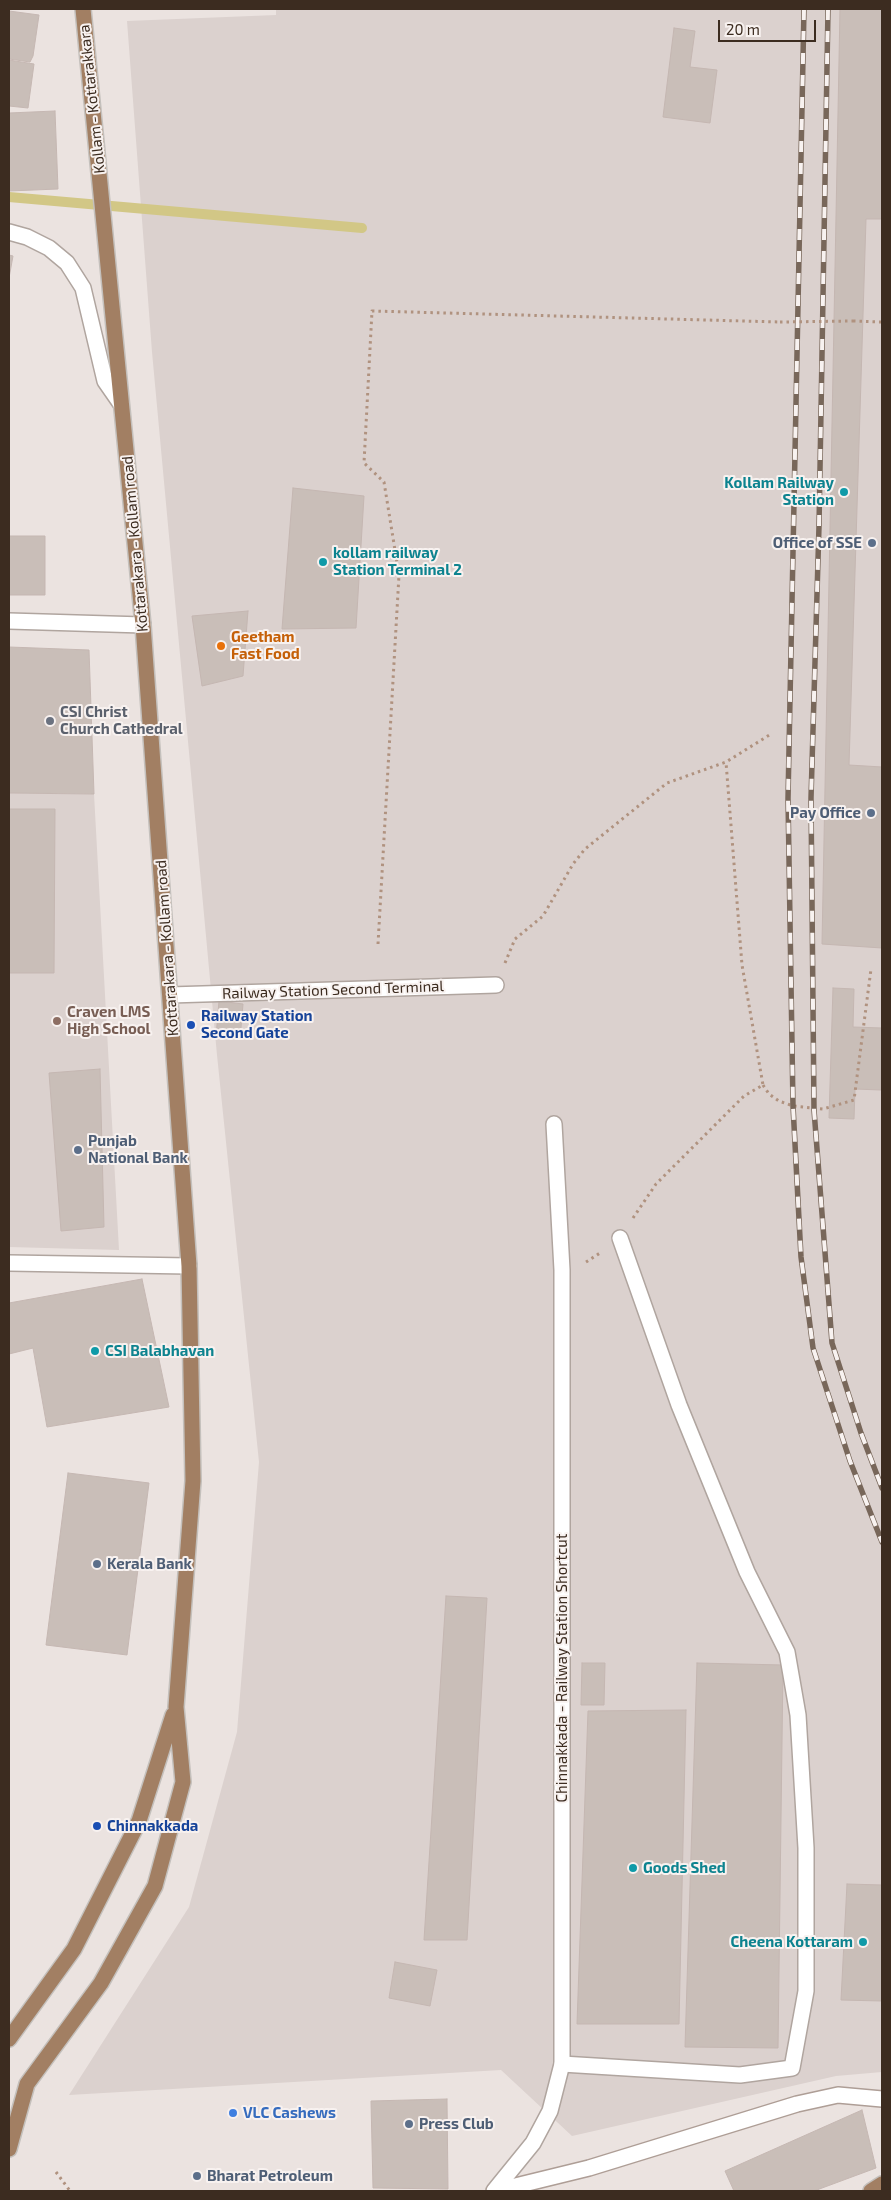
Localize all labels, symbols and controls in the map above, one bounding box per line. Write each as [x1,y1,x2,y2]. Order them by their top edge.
scale bar [721,10,818,42]
text: 20 m [726,20,760,38]
street label: Kollam - Kottarakkara [75,24,109,174]
street label: Kottarakara - Kollam road [118,455,152,633]
place label: Kollam Railway Station [724,474,834,509]
marker: Kollam Railway Station [838,486,850,498]
place label: Office of SSE [773,534,862,552]
marker: Office of SSE [866,537,878,549]
place label: kollam railway Station Terminal 2 [333,544,462,579]
marker: kollam railway Station Terminal 2 [317,556,329,568]
place label: Geetham Fast Food [231,628,300,663]
marker: Geetham Fast Food [215,640,227,652]
place label: CSI Christ Church Cathedral [60,703,183,738]
marker: CSI Christ Church Cathedral [44,715,56,727]
place label: Pay Office [790,804,861,822]
marker: Pay Office [865,807,877,819]
street label: Kottarakara - Kollam road [152,859,182,1037]
street label: Railway Station Second Terminal [222,977,444,1003]
place label: Craven LMS High School [67,1003,151,1038]
place label: Railway Station Second Gate [201,1007,313,1042]
marker: Craven LMS High School [51,1015,63,1027]
marker: Railway Station Second Gate [185,1019,197,1031]
place label: Punjab National Bank [88,1132,188,1167]
marker: Punjab National Bank [72,1144,84,1156]
place label: CSI Balabhavan [105,1342,214,1360]
marker: CSI Balabhavan [89,1345,101,1357]
street label: Chinnakkada - Railway Station Shortcut [553,1534,571,1802]
place label: Kerala Bank [107,1555,192,1573]
marker: Kerala Bank [91,1558,103,1570]
place label: Chinnakkada [107,1817,198,1835]
marker: Chinnakkada [91,1820,103,1832]
place label: Goods Shed [643,1859,726,1877]
marker: Goods Shed [627,1862,639,1874]
place label: Cheena Kottaram [730,1933,853,1951]
marker: Cheena Kottaram [857,1936,869,1948]
place label: VLC Cashews [243,2104,336,2122]
marker: VLC Cashews [227,2107,239,2119]
place label: Press Club [419,2115,494,2133]
marker: Press Club [403,2118,415,2130]
place label: Bharat Petroleum [207,2167,333,2185]
marker: Bharat Petroleum [191,2170,203,2182]

